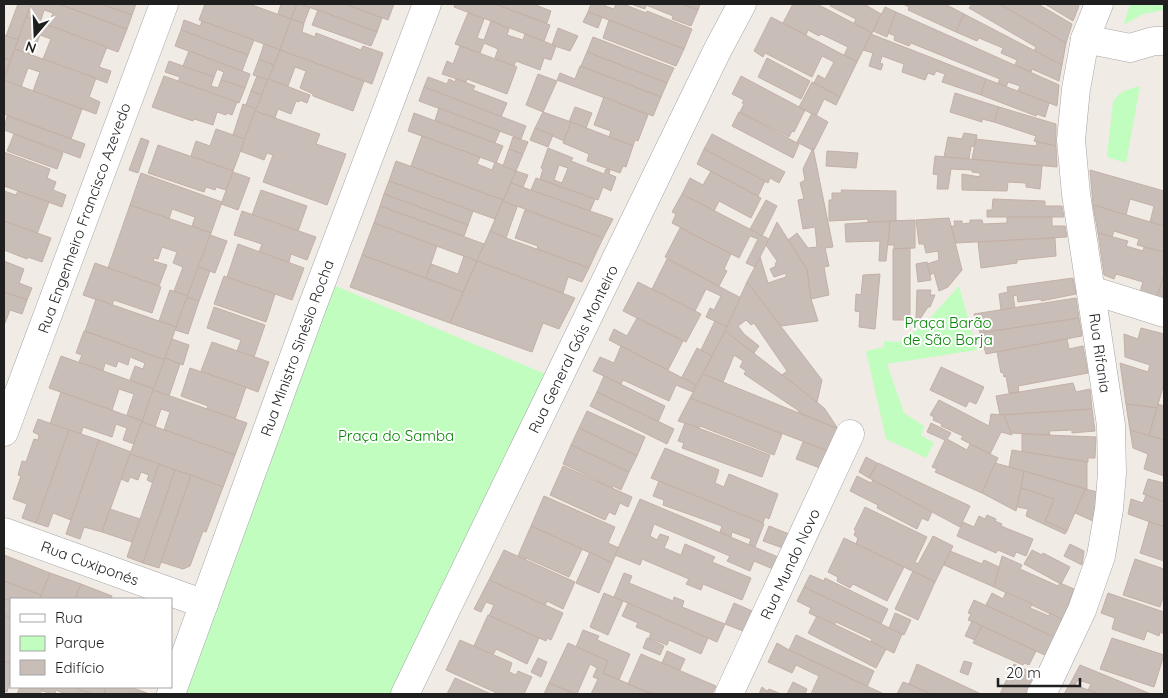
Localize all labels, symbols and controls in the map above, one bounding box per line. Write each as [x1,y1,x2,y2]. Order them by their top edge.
north arrow [10,10,60,60]
text: N [23,37,39,57]
street label: Rua Engenheiro Francisco Azevedo [33,100,135,336]
street label: Rua Ministro Sinésio Rocha [256,257,338,439]
street label: Rua General Góis Monteiro [524,262,622,436]
street label: Rua Rifania [1085,312,1115,394]
park label: Praça Barão de São Borja [903,313,993,349]
park label: Praça do Samba [338,426,454,445]
street label: Rua Mundo Novo [756,505,824,623]
street label: Rua Cuxiponés [38,536,142,590]
legend [10,598,172,688]
text: Rua [55,608,83,627]
text: Parque [55,633,105,652]
scale bar [998,656,1080,688]
text: Edifício [55,658,104,677]
text: 20 m [1006,663,1041,682]

